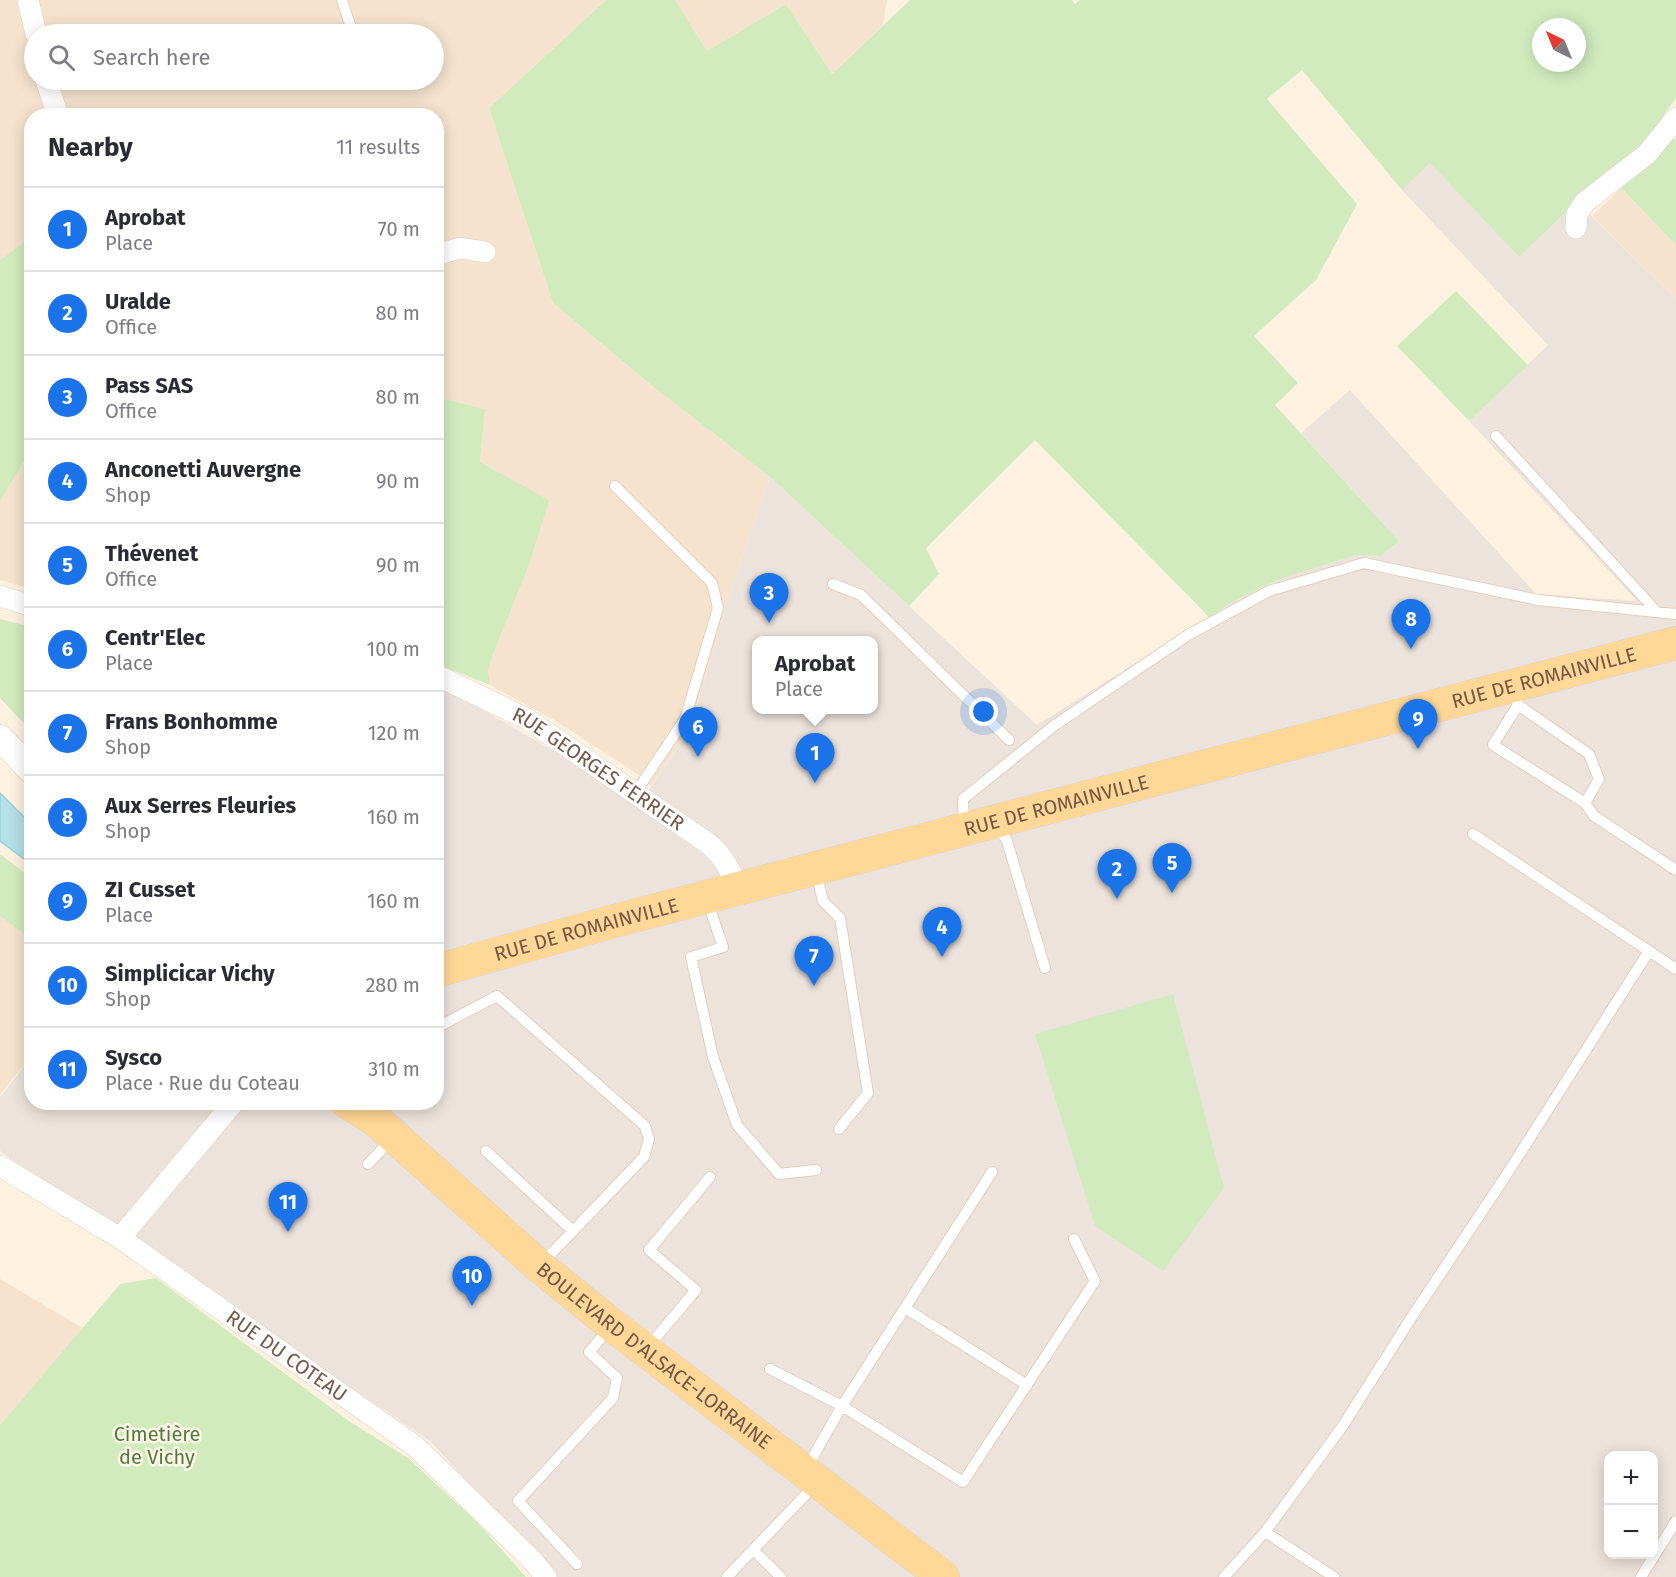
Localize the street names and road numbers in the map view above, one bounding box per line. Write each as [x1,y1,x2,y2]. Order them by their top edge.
street label: RUE DE ROMAINVILLE [1449,642,1639,713]
street label: RUE GEORGES FERRIER [509,702,689,836]
street label: RUE DE ROMAINVILLE [961,770,1151,841]
street label: RUE DE ROMAINVILLE [491,893,681,966]
street label: BOULEVARD D'ALSACE-LORRAINE [532,1257,777,1454]
street label: RUE DU COTEAU [222,1305,352,1406]

